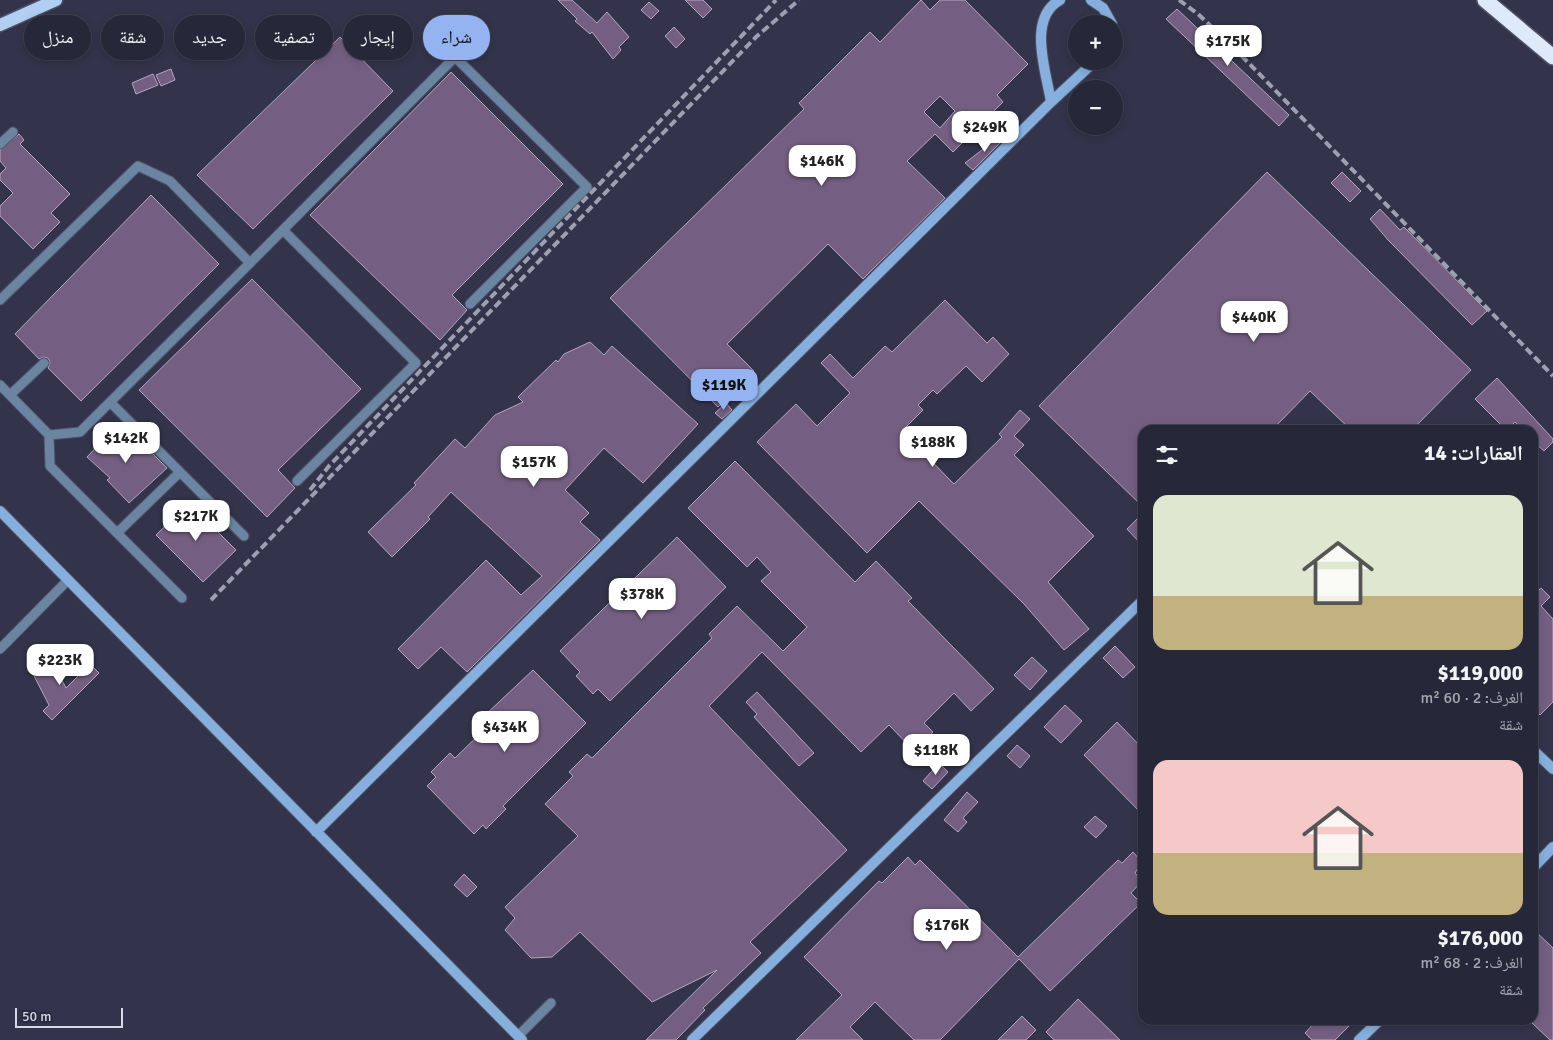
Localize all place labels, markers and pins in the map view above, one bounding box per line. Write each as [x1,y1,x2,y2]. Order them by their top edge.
pin: $175K [1193,24,1263,67]
pin: $249K [950,110,1020,153]
pin: $146K [787,144,857,187]
pin: $440K [1219,300,1289,343]
pin: $119K [689,368,759,411]
pin: $142K [91,422,161,464]
pin: $188K [898,426,968,468]
pin: $157K [499,446,569,488]
pin: $217K [161,500,231,542]
pin: $378K [607,578,677,620]
pin: $223K [25,644,95,686]
pin: $434K [470,710,540,753]
pin: $118K [901,734,971,776]
pin: $176K [912,908,982,951]

